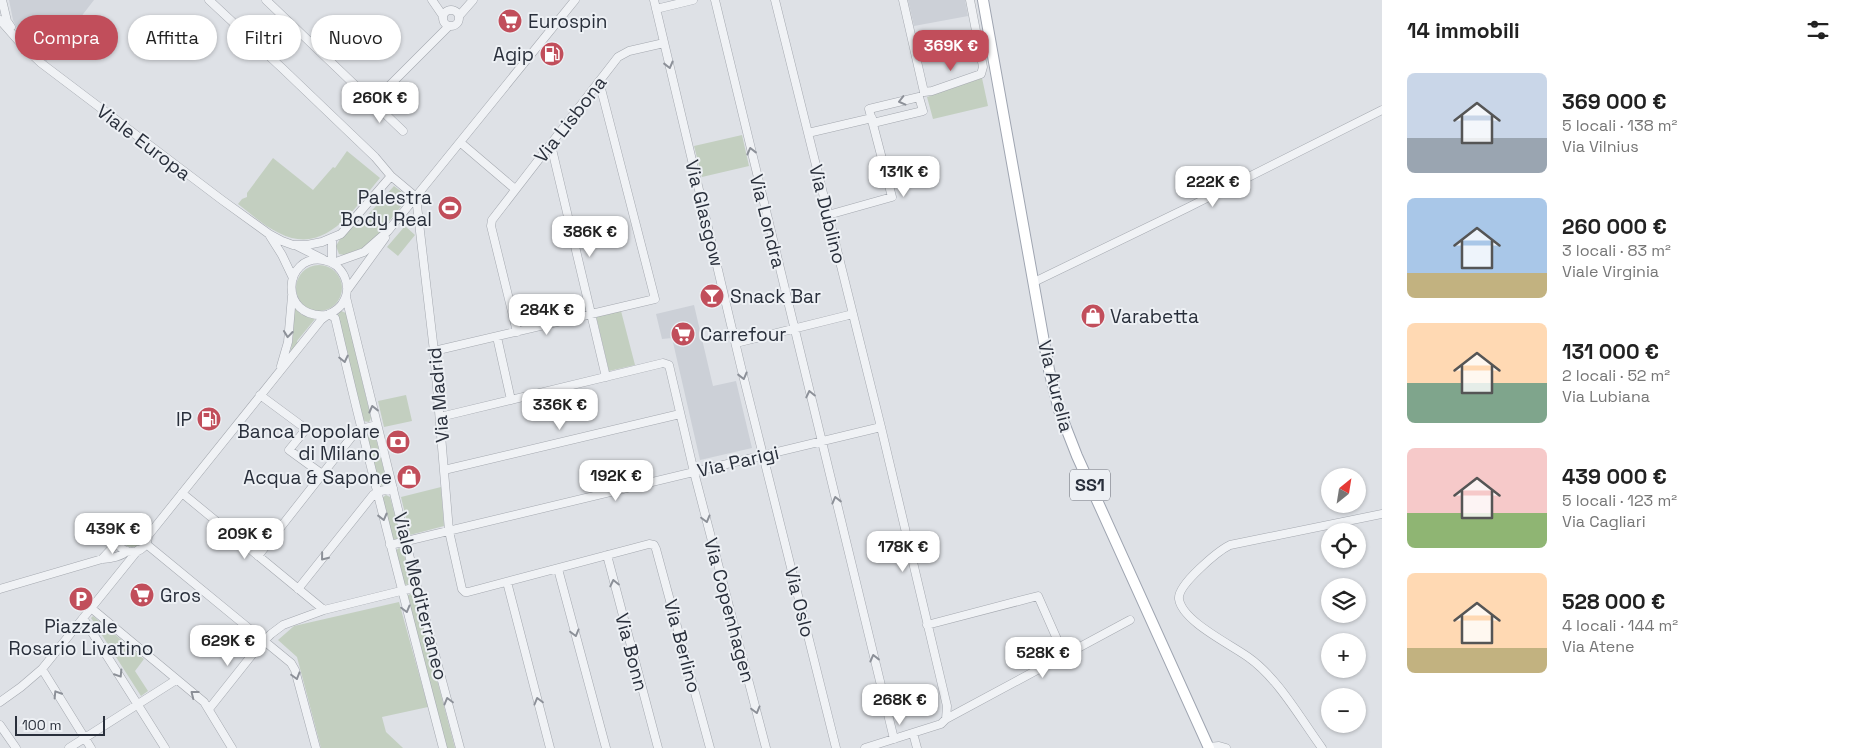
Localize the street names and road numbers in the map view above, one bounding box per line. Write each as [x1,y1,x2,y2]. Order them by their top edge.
street label: Via Lisbona [529,71,612,168]
street label: Viale Europa [91,99,196,186]
street label: Via Glasgow [679,157,730,269]
street label: Via Dublino [803,162,852,266]
street label: Via Londra [744,172,791,271]
street label: Via Aurelia [1032,338,1079,435]
street label: Via Madrid [422,346,455,444]
street label: Via Parigi [695,440,781,483]
road number: SS1 [1070,470,1110,500]
street label: Viale Mediterraneo [388,510,453,683]
street label: Via Copenhagen [698,535,761,685]
street label: Via Oslo [779,564,820,640]
street label: Via Berlino [658,597,707,696]
street label: Via Bonn [609,610,654,694]

